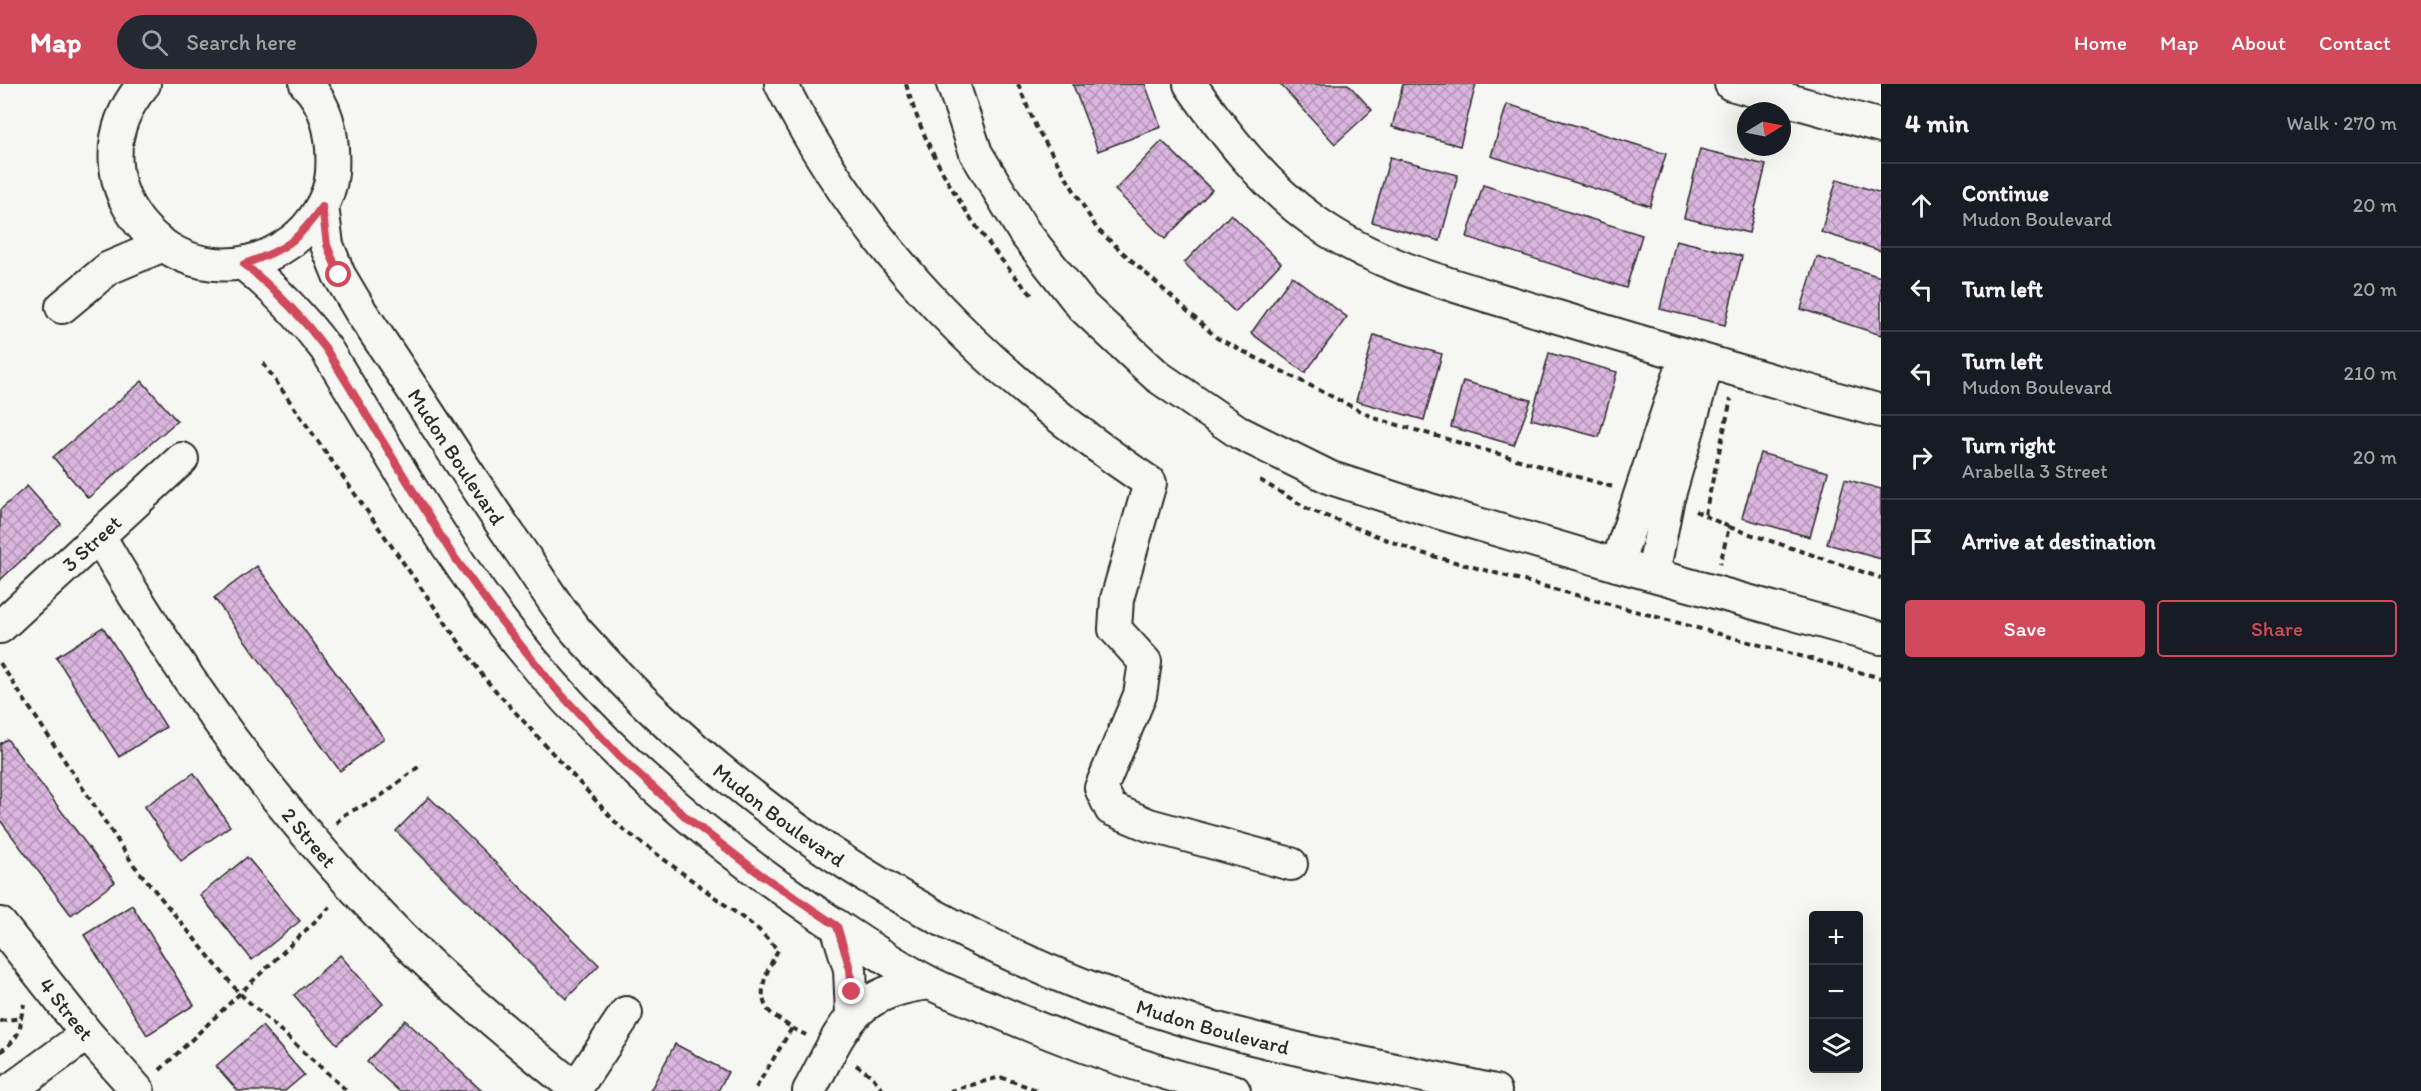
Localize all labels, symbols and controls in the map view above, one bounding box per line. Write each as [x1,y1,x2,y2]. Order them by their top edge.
search box [117,15,537,69]
text: Map [30,25,81,59]
icon: search [138,26,171,59]
text: Search here [186,29,297,56]
text: Home [2074,30,2127,55]
text: Map [2160,30,2199,55]
text: About [2232,30,2286,55]
text: Contact [2319,30,2391,55]
north arrow [1737,102,1791,156]
text: 4 min [1905,107,1969,139]
text: Walk · 270 m [2286,111,2397,135]
text: Continue [1962,180,2049,207]
icon: ahead [1905,189,1938,222]
text: 20 m [2353,193,2397,217]
text: Mudon Boulevard [1962,207,2112,231]
route start [325,261,351,287]
icon: left [1905,273,1938,306]
text: Turn left [1962,276,2043,303]
text: 20 m [2353,277,2397,301]
text: Turn left [1962,348,2043,375]
icon: left [1905,357,1938,390]
text: 210 m [2344,361,2397,385]
text: Mudon Boulevard [1962,375,2112,399]
street label: Mudon Boulevard [403,384,511,530]
text: Turn right [1962,432,2056,459]
icon: right [1905,441,1938,474]
text: 20 m [2353,445,2397,469]
text: Arabella 3 Street [1962,459,2108,483]
street label: 3 Street [56,509,126,576]
icon: arrive [1905,525,1938,558]
text: Arrive at destination [1962,528,2156,555]
button: Save [1905,600,2145,657]
button: Share [2157,600,2397,657]
street label: Mudon Boulevard [708,757,851,872]
street label: 2 Street [277,802,342,873]
map controls [1809,911,1863,1073]
button: + [1809,911,1863,965]
button: − [1809,965,1863,1019]
street label: 4 Street [35,972,99,1046]
route end [838,978,864,1004]
street label: Mudon Boulevard [1133,993,1293,1059]
button: layers [1809,1019,1863,1073]

